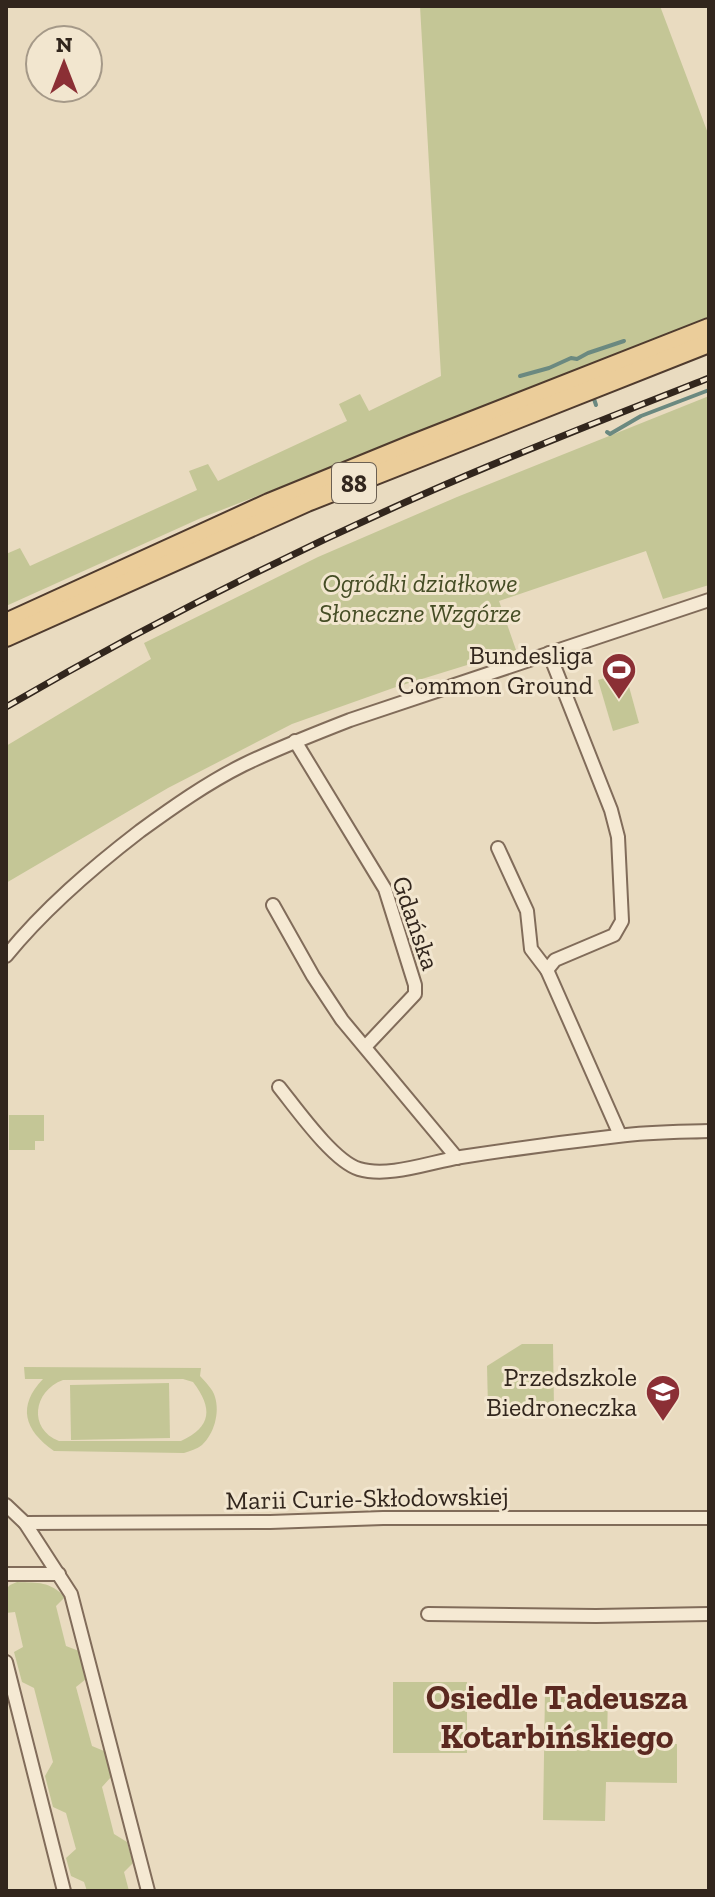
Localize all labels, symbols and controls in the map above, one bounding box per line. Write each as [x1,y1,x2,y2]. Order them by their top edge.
north arrow [24,24,104,104]
text: N [56,31,73,58]
road number: 88 [332,463,376,503]
park label: Ogródki działkowe Słoneczne Wzgórze [319,567,521,629]
place label: Bundesliga Common Ground [398,639,593,701]
sports icon: Bundesliga Common Ground [600,651,638,701]
street label: Gdańska [385,872,447,975]
place label: Przedszkole Biedroneczka [486,1361,637,1423]
school or university icon: Przedszkole Biedroneczka [644,1373,682,1423]
street label: Marii Curie-Skłodowskiej [225,1480,509,1516]
district label: Osiedle Tadeusza Kotarbińskiego [426,1677,688,1757]

